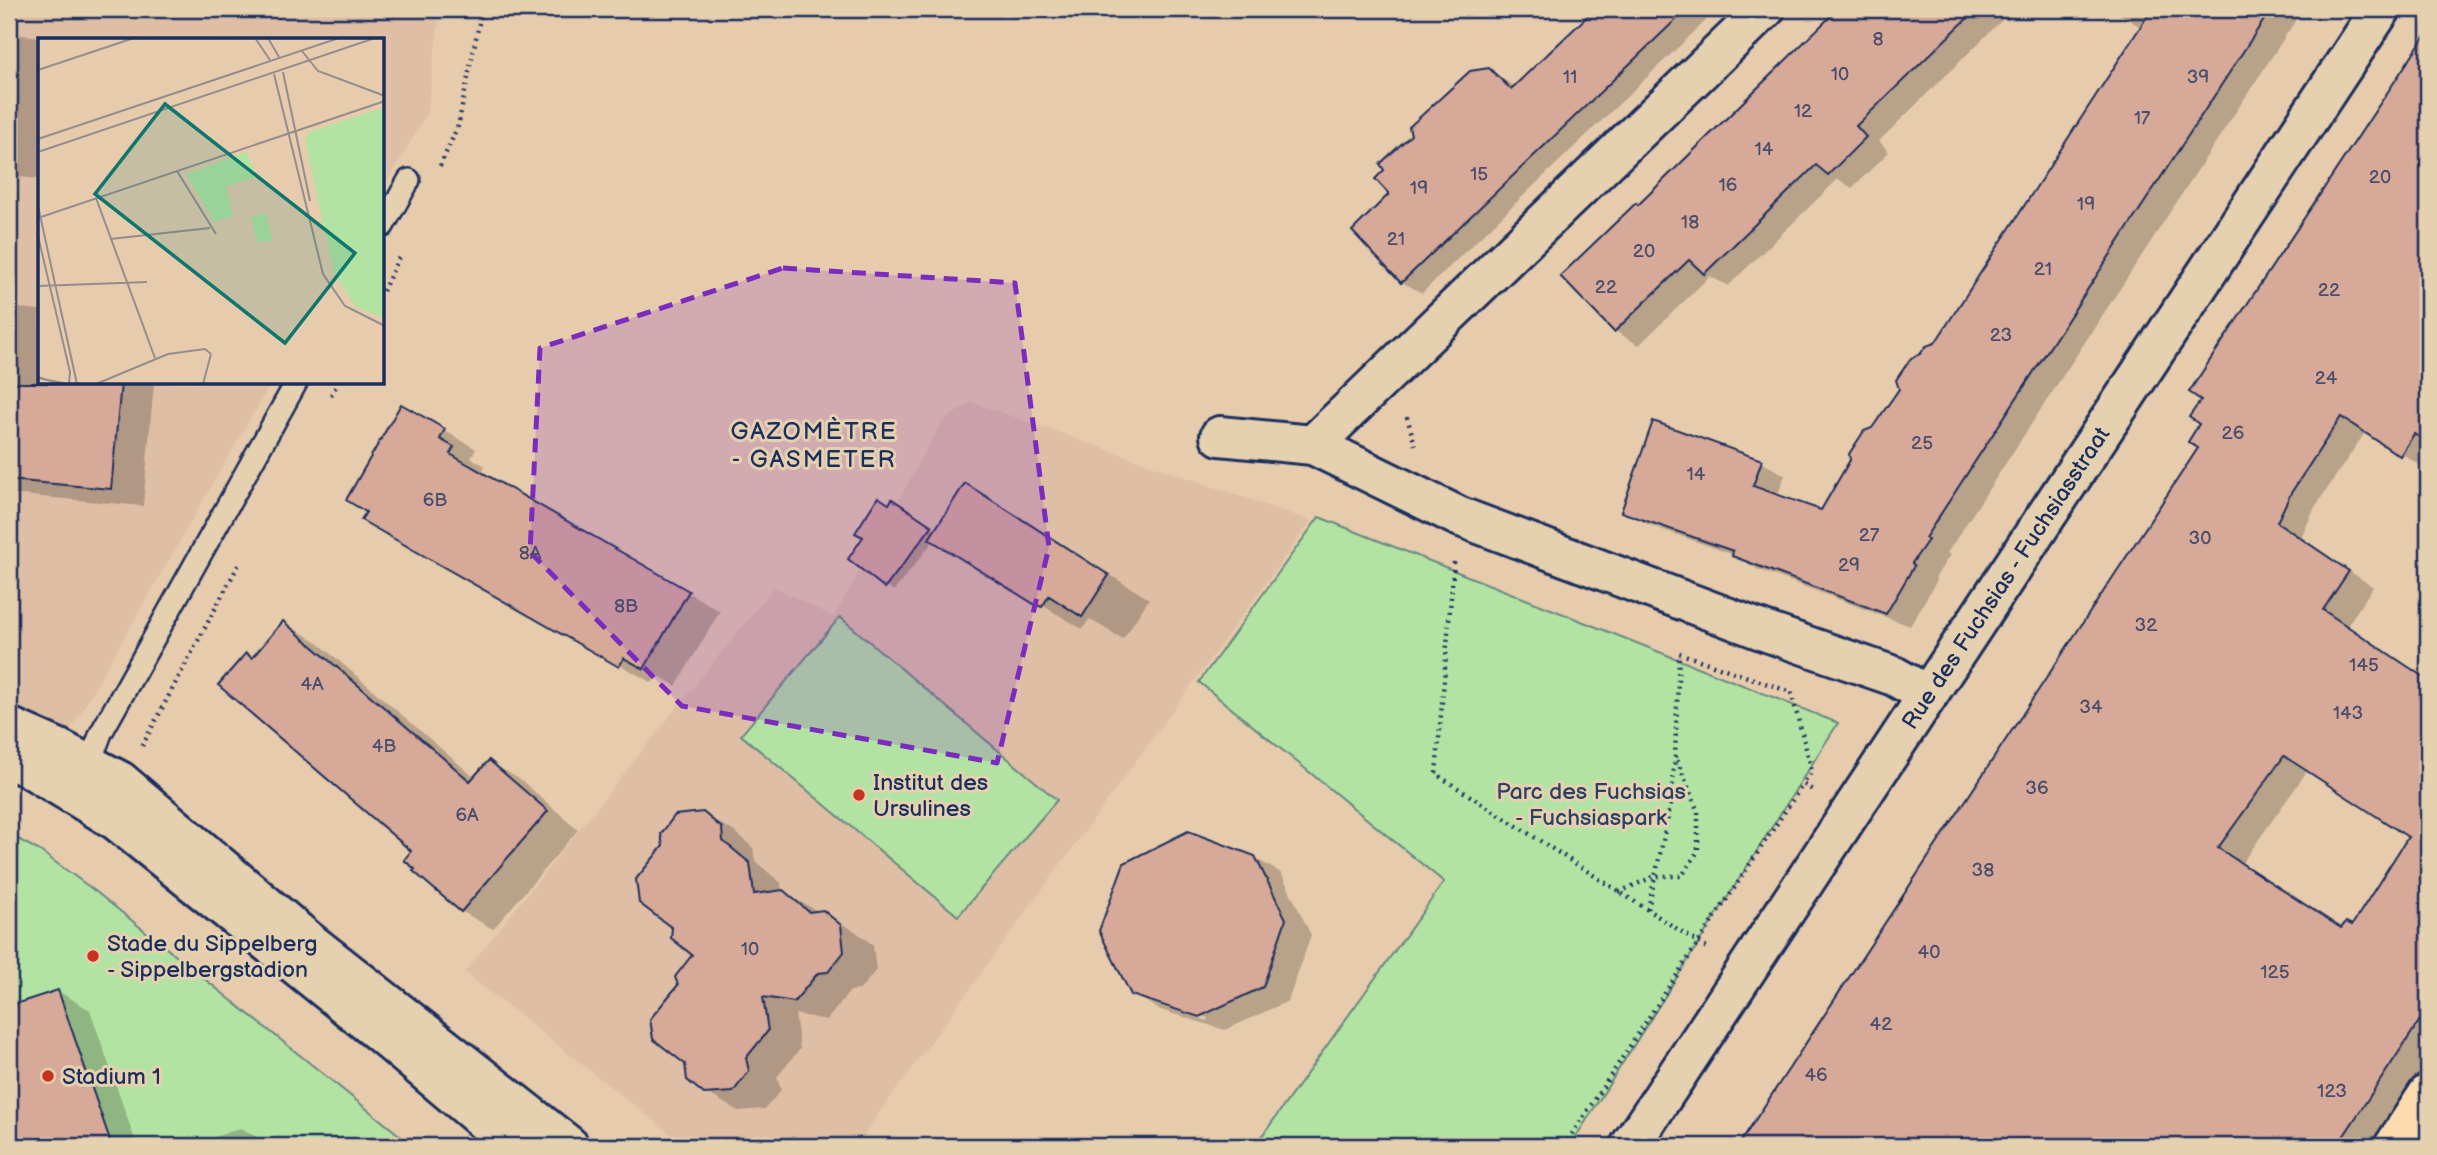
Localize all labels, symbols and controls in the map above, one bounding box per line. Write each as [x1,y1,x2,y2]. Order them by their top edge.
house number: 8 [1872,28,1884,51]
inset map [38,38,385,385]
house number: 10 [1831,63,1849,86]
house number: 11 [1563,66,1577,89]
house number: 39 [2187,66,2209,89]
house number: 12 [1794,100,1813,123]
house number: 17 [2134,107,2151,130]
house number: 14 [1755,138,1774,161]
house number: 15 [1470,163,1488,186]
house number: 20 [2369,166,2391,189]
house number: 16 [1719,174,1737,197]
house number: 19 [1410,177,1428,200]
house number: 19 [2077,193,2095,216]
house number: 18 [1681,211,1699,234]
house number: 21 [1387,228,1405,251]
house number: 20 [1633,240,1655,263]
house number: 21 [2034,258,2052,281]
house number: 22 [1595,276,1618,299]
house number: 22 [2318,279,2341,302]
house number: 23 [1990,324,2012,347]
house number: 24 [2315,367,2338,390]
district label: GAZOMÈTRE - GASMETER [731,416,897,474]
street label: Rue des Fuchsias - Fuchsiasstraat [1896,422,2116,735]
house number: 26 [2222,422,2244,445]
house number: 25 [1911,432,1933,455]
house number: 14 [1687,463,1706,486]
house number: 6B [423,489,447,512]
house number: 27 [1859,524,1880,547]
house number: 30 [2189,527,2211,550]
house number: 8A [519,542,542,565]
house number: 29 [1838,554,1860,577]
house number: 8B [614,595,638,618]
house number: 32 [2135,614,2158,637]
house number: 145 [2349,654,2379,677]
house number: 4A [300,673,324,696]
house number: 34 [2079,696,2103,719]
house number: 143 [2333,702,2363,725]
house number: 4B [372,735,396,758]
place label: Institut des Ursulines [873,769,988,823]
house number: 36 [2025,777,2049,800]
park label: Parc des Fuchsias - Fuchsiaspark [1496,778,1686,832]
marker: Institut des Ursulines [851,787,867,803]
house number: 6A [455,804,479,827]
house number: 38 [1972,859,1994,882]
place label: Stade du Sippelberg - Sippelbergstadion [107,930,318,984]
house number: 10 [741,938,759,961]
house number: 40 [1918,941,1940,964]
marker: Stade du Sippelberg - Sippelbergstadion [85,948,101,964]
house number: 125 [2260,961,2290,984]
house number: 42 [1870,1013,1893,1036]
place label: Stadium 1 [62,1063,161,1091]
house number: 46 [1804,1064,1828,1087]
marker: Stadium 1 [40,1068,56,1084]
house number: 123 [2317,1080,2347,1103]

